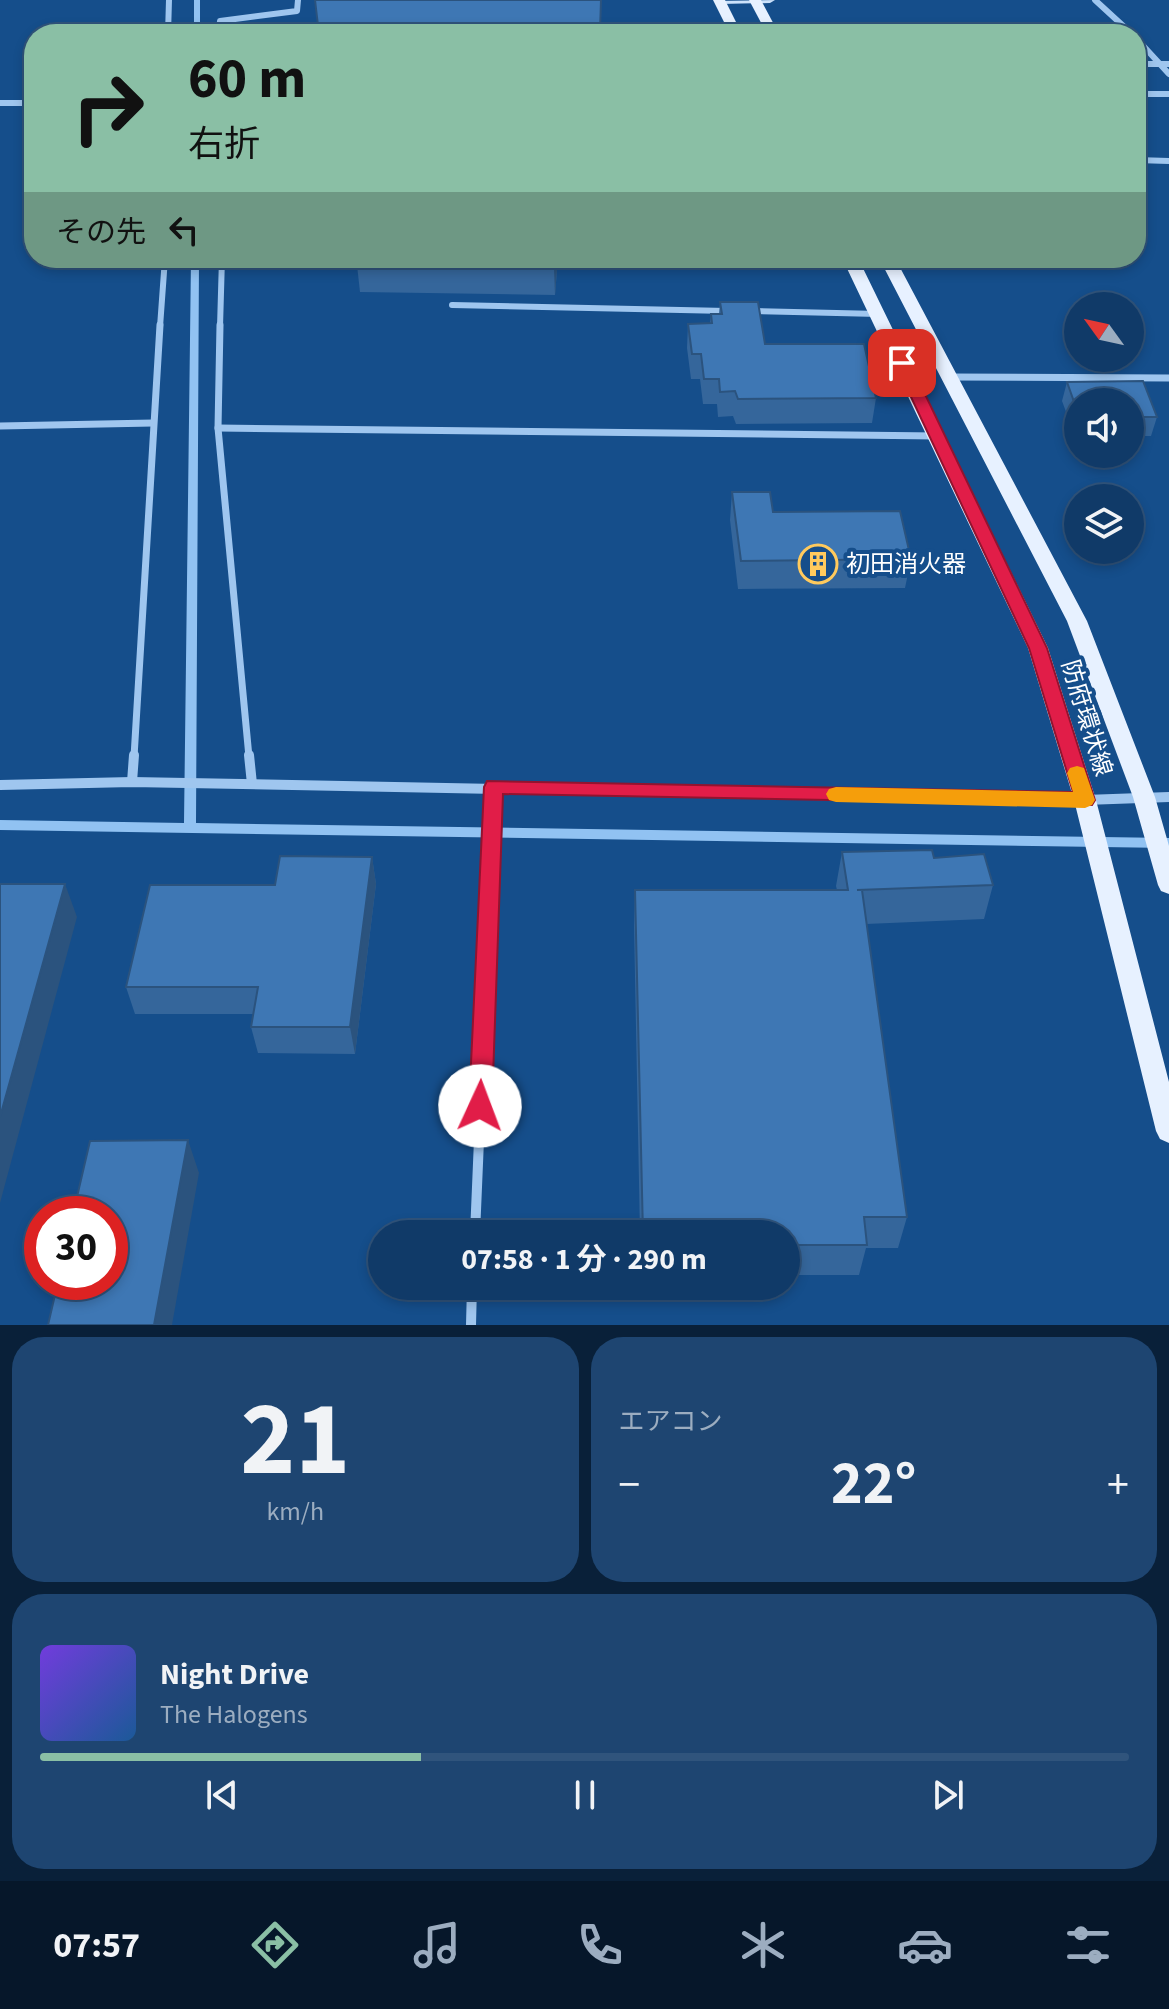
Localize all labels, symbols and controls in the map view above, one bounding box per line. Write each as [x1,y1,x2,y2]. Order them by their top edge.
text: 60 m [188,40,306,119]
icon: right [56,56,160,160]
text: 右折 [188,119,260,170]
icon: left [162,208,206,252]
text: その先 [56,211,146,254]
north arrow [1064,292,1144,372]
map controls [1064,292,1144,564]
pin [868,329,936,397]
icon: arrive [880,341,924,385]
button: sound [1064,388,1144,468]
button: layers [1064,484,1144,564]
building icon: 初田消火器 [797,543,839,585]
place label: 初田消火器 [846,547,966,582]
street label: 防府環状線 [1052,656,1121,781]
position arrow [438,1064,522,1148]
speed limit sign: 30 [24,1196,128,1300]
text: 07:58 · 1 分 · 290 m [461,1238,707,1281]
text: 21 [240,1367,350,1515]
text: エアコン [619,1403,723,1440]
text: 22° [831,1442,916,1527]
text: − [619,1454,640,1517]
text: + [1107,1454,1129,1517]
text: km/h [266,1493,324,1530]
text: Night Drive [160,1653,309,1696]
text: The Halogens [160,1696,308,1733]
icon: previous [200,1773,244,1817]
icon: pause [563,1773,607,1817]
icon: next [926,1773,970,1817]
icon: directions [247,1917,303,1973]
icon: music [409,1917,465,1973]
icon: phone [572,1917,628,1973]
icon: climate [735,1917,791,1973]
icon: car [897,1917,953,1973]
icon: filters [1060,1917,1116,1973]
text: 07:57 [53,1920,140,1971]

